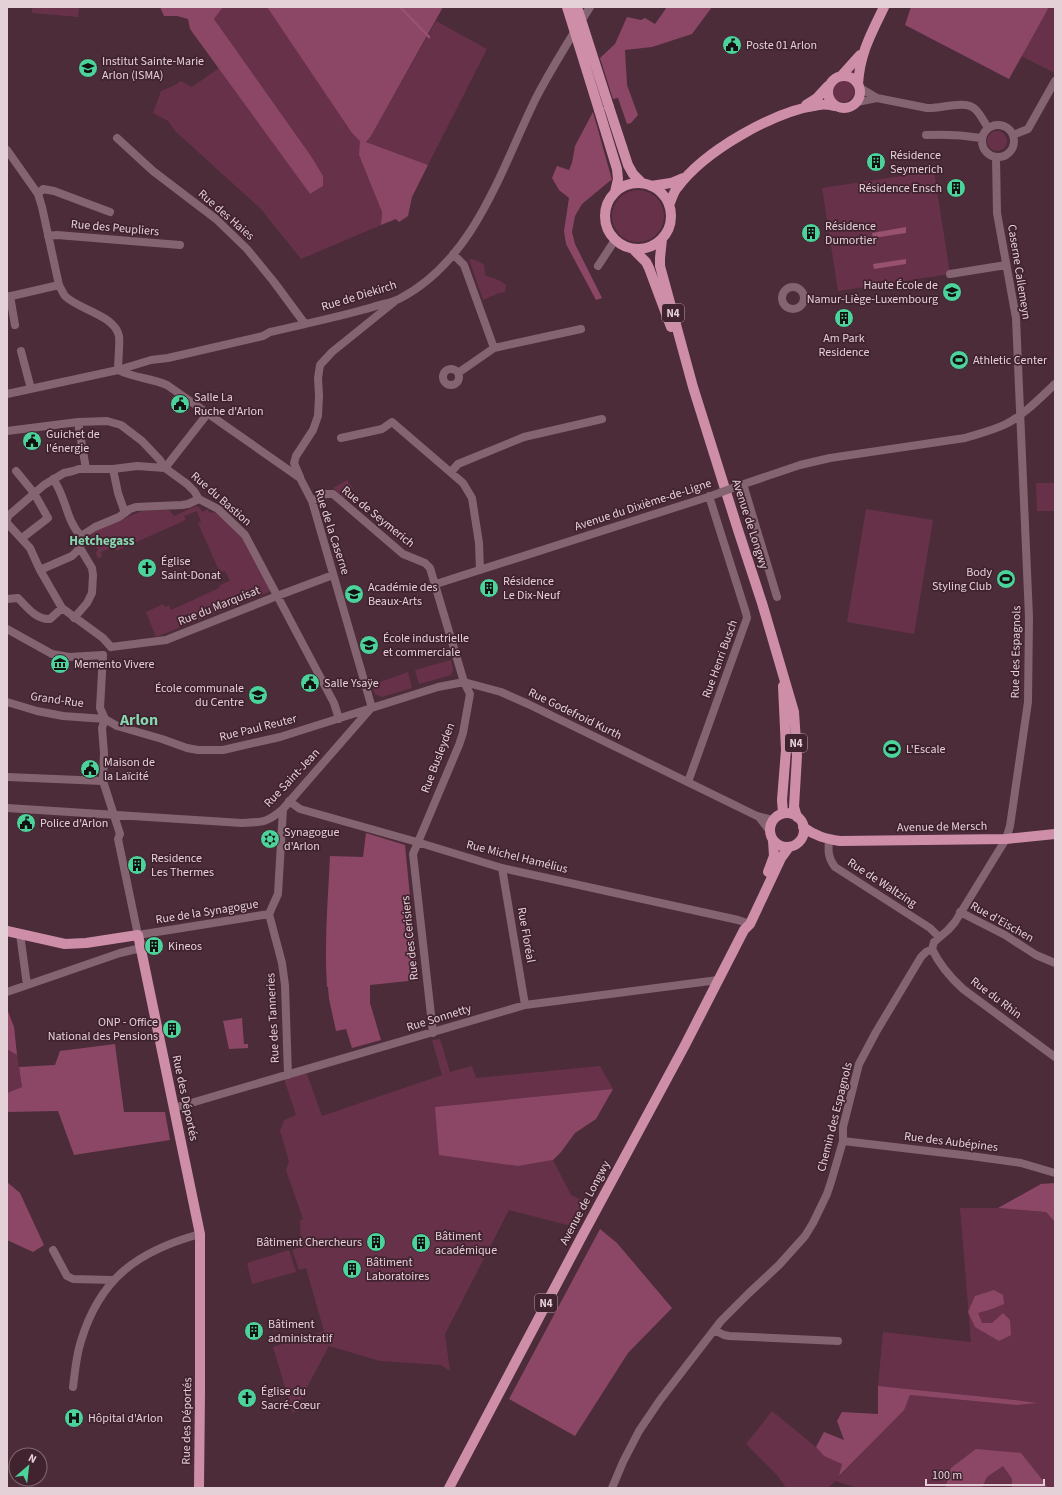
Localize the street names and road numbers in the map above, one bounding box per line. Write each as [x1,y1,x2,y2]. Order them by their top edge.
street label: Rue des Haies [194,186,258,244]
street label: Rue des Peupliers [70,216,160,240]
street label: Caserne Callemeyn [1003,223,1035,321]
street label: Rue de Diekirch [319,276,399,316]
road number: N4 [662,304,684,322]
street label: Rue du Bastion [187,468,255,530]
street label: Avenue du Dixième-de-Ligne [572,475,714,535]
street label: Avenue de Longwy [727,477,773,571]
street label: Rue de Seymerich [338,482,418,552]
street label: Rue de la Caserne [310,487,354,577]
street label: Rue du Marquisat [175,582,263,630]
street label: Rue des Espagnols [1007,605,1025,699]
street label: Rue Henri Busch [698,617,742,701]
street label: Rue Godefroid Kurth [525,684,625,744]
street label: Grand-Rue [29,688,85,712]
street label: Rue Paul Reuter [218,710,299,746]
street label: Rue Busleyden [417,720,459,796]
road number: N4 [785,734,807,752]
street label: Rue Saint-Jean [260,745,324,811]
street label: Avenue de Mersch [897,818,987,836]
street label: Rue Michel Hamélius [464,836,570,878]
street label: Rue de Waltzing [844,854,920,912]
street label: Rue de la Synagogue [154,895,260,929]
street label: Rue des Cerisiers [397,895,423,981]
street label: Rue d'Eischen [967,898,1037,946]
street label: Rue Floréal [513,906,539,964]
street label: Rue des Tanneries [262,972,284,1064]
street label: Rue du Rhin [967,973,1025,1023]
street label: Rue Sonnetty [404,1000,474,1036]
street label: Rue des Déportés [168,1054,202,1142]
street label: Chemin des Espagnols [813,1060,857,1174]
street label: Rue des Aubépines [903,1128,999,1156]
street label: Avenue de Longwy [556,1157,615,1248]
road number: N4 [535,1294,557,1312]
street label: Rue des Déportés [178,1377,196,1465]

